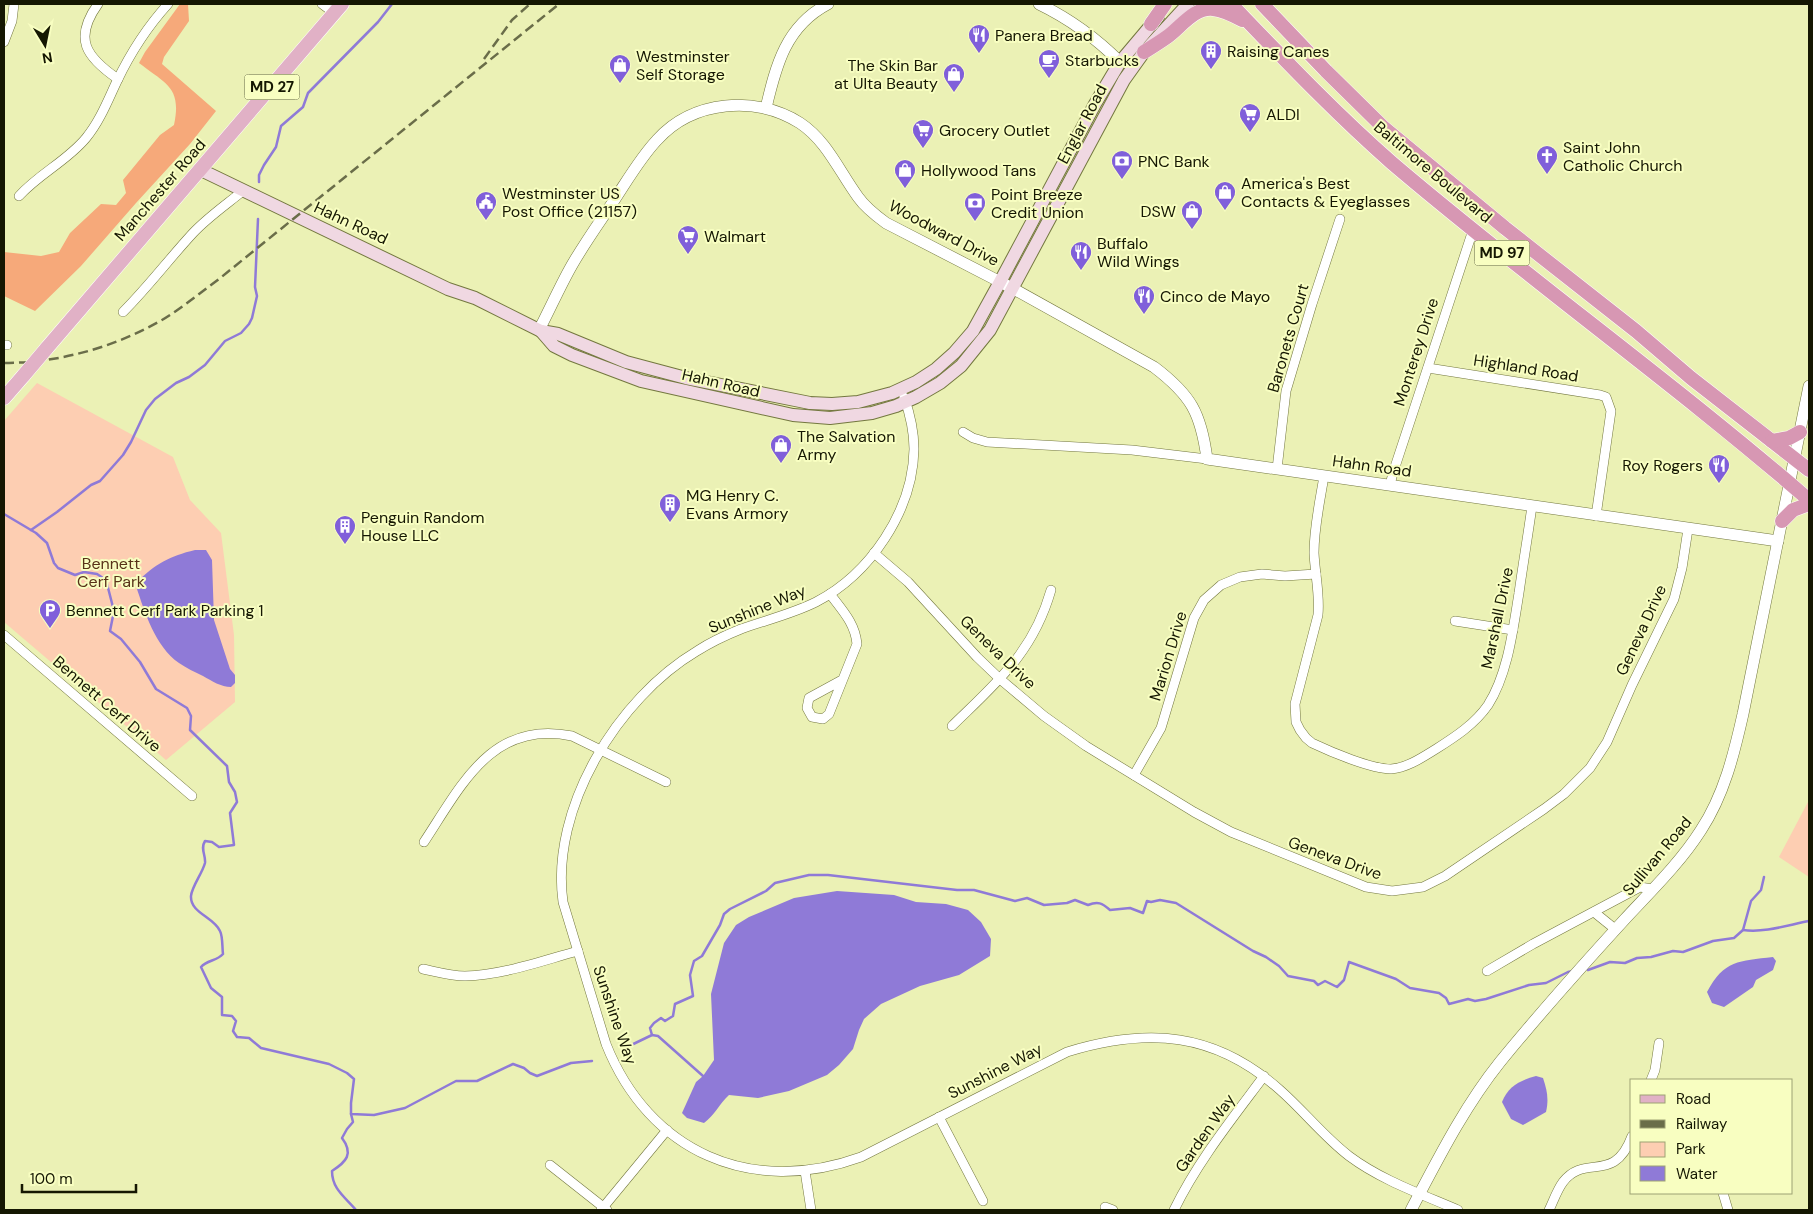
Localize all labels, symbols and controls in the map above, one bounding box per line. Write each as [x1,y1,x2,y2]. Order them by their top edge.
north arrow [20,20,70,70]
restaurant icon: Panera Bread [967,23,991,54]
place label: Panera Bread [995,25,1093,46]
building icon: Raising Canes [1199,39,1223,70]
place label: Raising Canes [1227,41,1330,62]
place label: Westminster Self Storage [636,46,730,85]
text: N [41,48,54,68]
cafe icon: Starbucks [1037,48,1061,79]
place label: Starbucks [1065,50,1139,71]
shop icon: Westminster Self Storage [608,53,632,84]
place label: The Skin Bar at Ulta Beauty [834,55,938,94]
shop icon: The Skin Bar at Ulta Beauty [942,62,966,93]
road number: MD 27 [244,74,300,100]
street label: Englar Road [1052,81,1112,167]
supermarket icon: ALDI [1238,102,1262,133]
place label: ALDI [1266,104,1300,125]
street label: Baltimore Boulevard [1370,116,1496,228]
supermarket icon: Grocery Outlet [911,118,935,149]
place label: Grocery Outlet [939,120,1050,141]
street label: Manchester Road [110,134,210,246]
place label: Saint John Catholic Church [1563,137,1683,176]
church icon: Saint John Catholic Church [1535,144,1559,175]
bank icon: PNC Bank [1110,149,1134,180]
place label: PNC Bank [1138,151,1210,172]
shop icon: Hollywood Tans [893,158,917,189]
place label: Hollywood Tans [921,160,1036,181]
place label: America's Best Contacts & Eyeglasses [1241,173,1410,212]
shop icon: America's Best Contacts & Eyeglasses [1213,180,1237,211]
place label: Westminster US Post Office (21157) [502,183,637,222]
place label: Point Breeze Credit Union [991,184,1084,223]
public building icon: Westminster US Post Office (21157) [474,190,498,221]
bank icon: Point Breeze Credit Union [963,191,987,222]
street label: Woodward Drive [885,195,1003,271]
street label: Hahn Road [311,197,391,249]
shop icon: DSW [1180,199,1204,230]
place label: DSW [1140,201,1177,222]
supermarket icon: Walmart [676,224,700,255]
place label: Walmart [704,226,766,247]
place label: Buffalo Wild Wings [1097,233,1180,272]
restaurant icon: Buffalo Wild Wings [1069,240,1093,271]
road number: MD 97 [1474,240,1530,266]
street label: Baronets Court [1262,281,1314,395]
restaurant icon: Cinco de Mayo [1132,284,1156,315]
place label: Cinco de Mayo [1160,286,1270,307]
street label: Monterey Drive [1389,295,1443,409]
street label: Highland Road [1472,349,1580,387]
street label: Hahn Road [680,364,762,402]
place label: The Salvation Army [797,426,895,465]
shop icon: The Salvation Army [769,433,793,464]
street label: Hahn Road [1331,450,1413,482]
restaurant icon: Roy Rogers [1707,453,1731,484]
place label: Roy Rogers [1622,455,1703,476]
place label: MG Henry C. Evans Armory [686,485,788,524]
building icon: MG Henry C. Evans Armory [658,492,682,523]
place label: Penguin Random House LLC [361,507,484,546]
building icon: Penguin Random House LLC [333,514,357,545]
park label: Bennett Cerf Park [77,553,145,592]
street label: Marshall Drive [1476,565,1518,671]
street label: Sunshine Way [705,580,809,638]
street label: Geneva Drive [1611,581,1671,679]
parking icon: Bennett Cerf Park Parking 1 [38,598,62,629]
place label: Bennett Cerf Park Parking 1 [66,600,264,621]
street label: Marion Drive [1144,609,1192,703]
street label: Geneva Drive [955,610,1041,694]
street label: Bennett Cerf Drive [48,651,166,757]
street label: Sullivan Road [1618,812,1696,900]
street label: Geneva Drive [1285,831,1385,885]
street label: Sunshine Way [588,963,642,1067]
street label: Sunshine Way [944,1038,1046,1104]
legend [1630,1079,1793,1194]
text: Road [1676,1089,1711,1109]
street label: Garden Way [1170,1090,1240,1176]
text: Railway [1676,1114,1728,1134]
text: Park [1676,1139,1706,1159]
scale bar [22,1162,136,1194]
text: Water [1676,1164,1718,1184]
text: 100 m [30,1169,73,1189]

